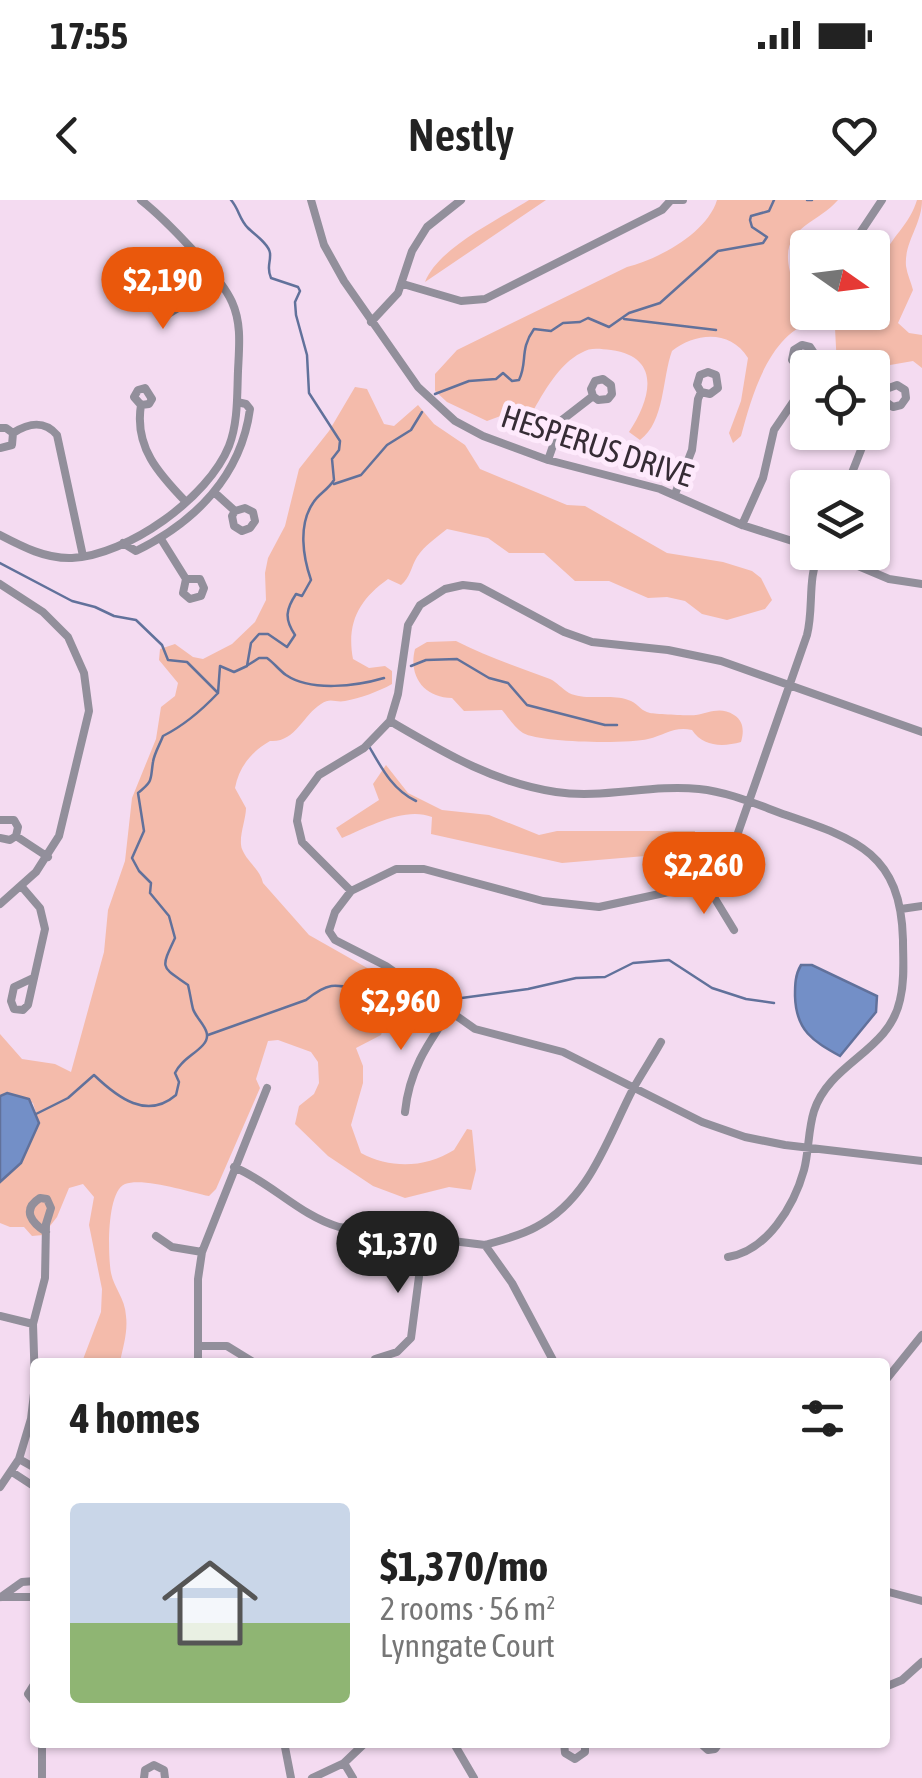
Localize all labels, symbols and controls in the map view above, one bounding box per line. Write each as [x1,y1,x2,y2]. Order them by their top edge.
text: 17:55 [50,14,128,57]
icon: back [40,108,95,163]
icon: heart [827,108,882,163]
text: Nestly [408,109,514,161]
north arrow [790,230,890,330]
map controls [790,230,890,570]
pin: $2,190 [82,247,244,332]
text: $2,190 [123,261,203,298]
button: locate [790,350,890,450]
street label: HESPERUS DRIVE [497,397,698,494]
button: layers [790,470,890,570]
pin: $2,260 [623,832,785,917]
text: $2,260 [664,846,744,883]
pin: $2,960 [320,968,482,1053]
text: $2,960 [361,982,441,1019]
pin: $1,370 [317,1211,479,1296]
text: $1,370 [358,1225,438,1262]
icon: filters [795,1391,850,1446]
text: 4 homes [70,1394,200,1442]
text: $1,370/mo [380,1542,548,1590]
icon: home [150,1543,270,1663]
text: 2 rooms · 56 m² [380,1590,555,1627]
text: Lynngate Court [380,1627,555,1664]

